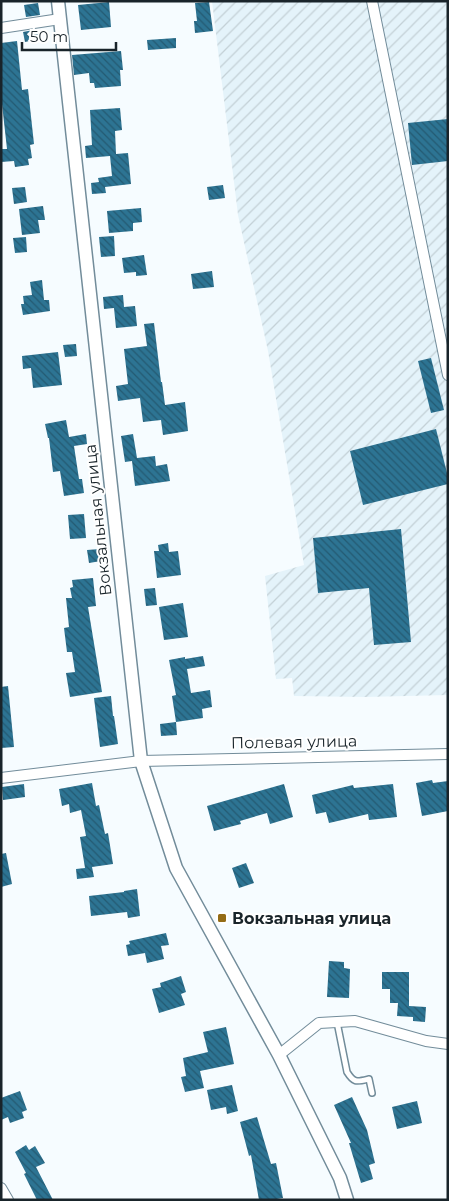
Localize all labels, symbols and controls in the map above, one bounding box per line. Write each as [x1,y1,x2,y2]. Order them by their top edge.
scale bar [22,20,116,52]
text: 50 m [30,27,68,46]
street label: Вокзальная улица [81,443,115,597]
street label: Полевая улица [231,731,357,753]
place label: Вокзальная улица [232,909,391,928]
marker: Вокзальная улица [216,912,228,924]

